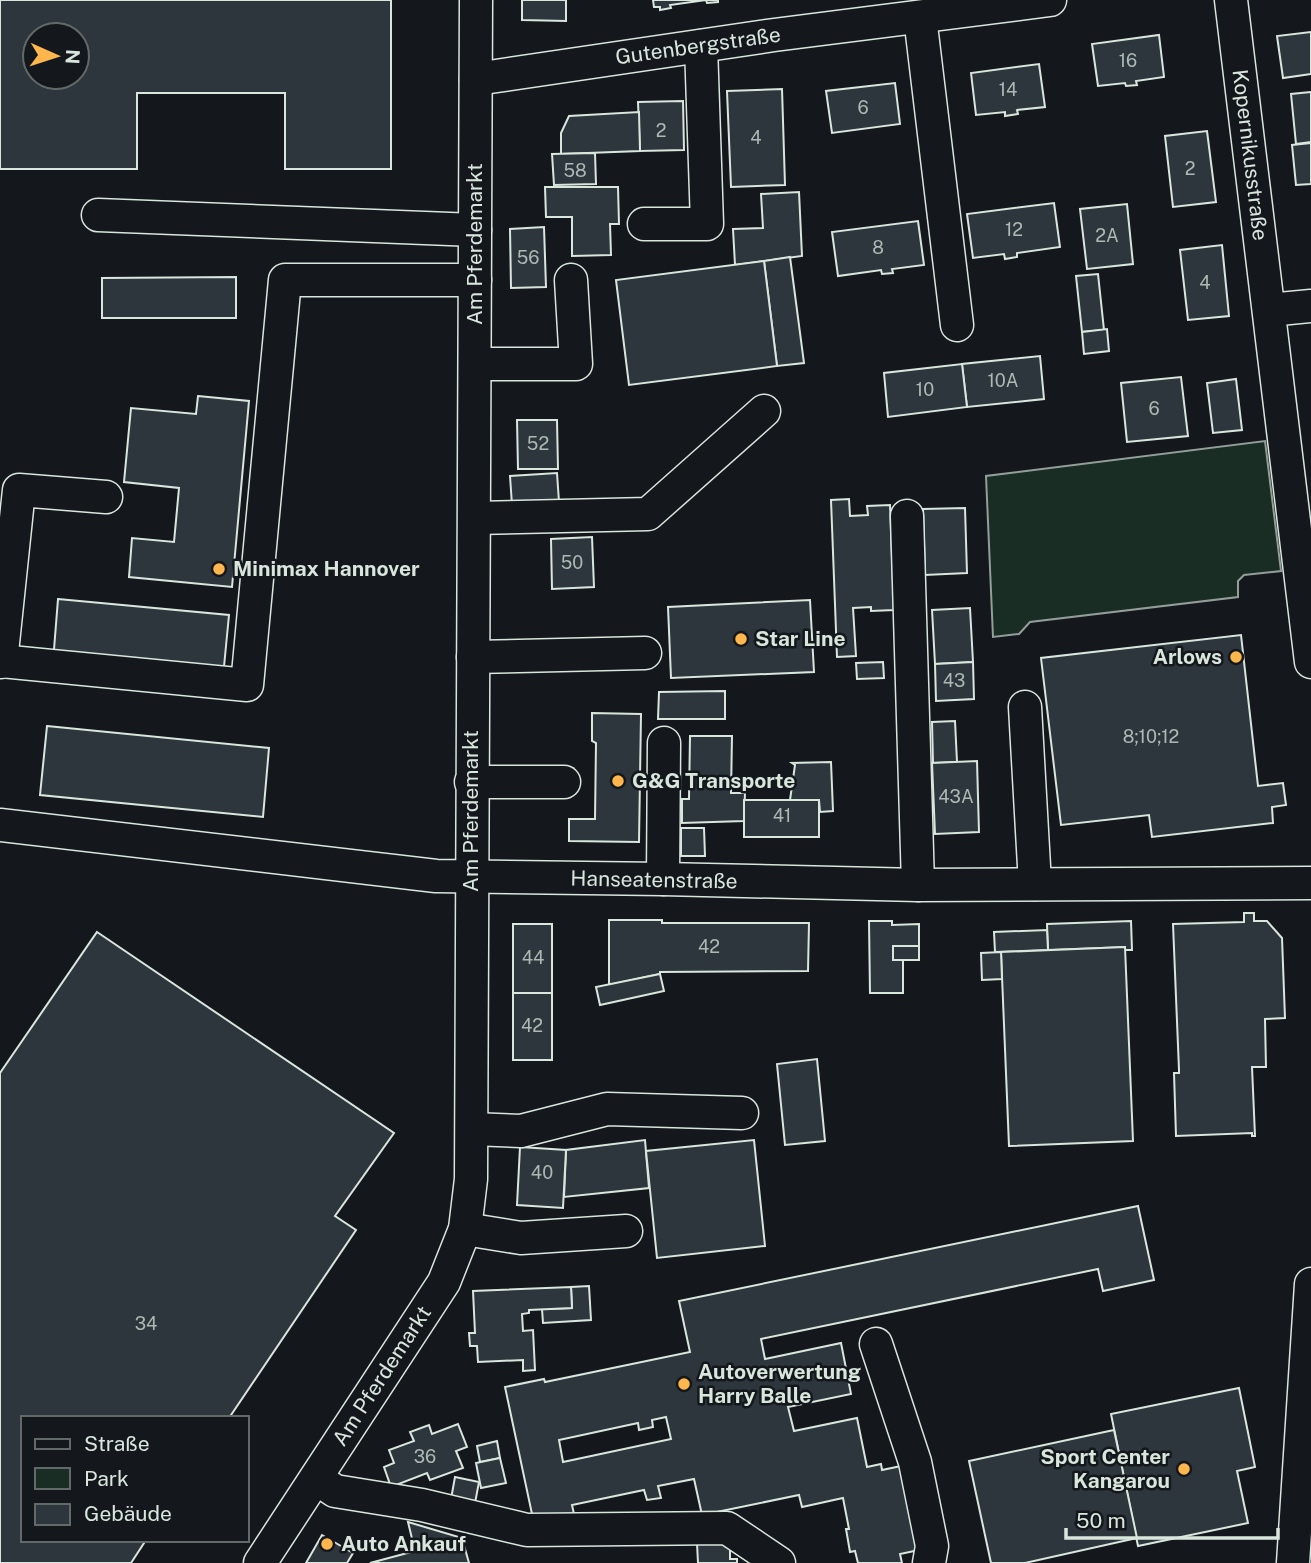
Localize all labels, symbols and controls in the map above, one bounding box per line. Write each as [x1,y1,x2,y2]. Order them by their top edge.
north arrow [21,21,91,91]
street label: Gutenbergstraße [614,22,782,69]
text: N [62,49,84,65]
house number: 16 [1119,50,1137,71]
street label: Kopernikusstraße [1228,68,1273,242]
house number: 14 [999,79,1017,100]
house number: 6 [857,97,869,118]
house number: 2 [656,120,666,141]
house number: 4 [750,127,762,148]
house number: 2 [1185,158,1195,179]
house number: 58 [563,160,587,181]
street label: Am Pferdemarkt [462,163,487,325]
house number: 12 [1005,219,1023,240]
house number: 2A [1095,225,1119,246]
house number: 8 [872,237,884,258]
house number: 56 [517,247,539,268]
house number: 4 [1199,272,1211,293]
house number: 10A [987,370,1019,391]
house number: 10 [916,379,934,400]
house number: 6 [1148,398,1160,419]
house number: 52 [527,433,549,454]
house number: 50 [561,552,583,573]
place label: Minimax Hannover [233,556,420,581]
marker: Minimax Hannover [211,561,227,577]
place label: Star Line [755,626,846,651]
marker: Star Line [733,631,749,647]
place label: Arlows [1153,644,1222,669]
marker: Arlows [1228,649,1244,665]
house number: 43 [943,670,965,691]
house number: 8;10;12 [1123,726,1179,747]
street label: Am Pferdemarkt [458,730,483,892]
place label: G&G Transporte [632,768,795,793]
marker: G&G Transporte [610,773,626,789]
house number: 43A [938,786,974,807]
house number: 41 [773,805,791,826]
street label: Hanseatenstraße [570,866,738,893]
house number: 42 [698,936,720,957]
house number: 44 [522,947,544,968]
house number: 42 [521,1015,543,1036]
house number: 40 [531,1162,553,1183]
street label: Am Pferdemarkt [327,1301,436,1450]
house number: 34 [135,1313,157,1334]
place label: Autoverwertung Harry Balle [698,1359,861,1408]
marker: Autoverwertung Harry Balle [676,1376,692,1392]
legend [21,1416,248,1542]
text: Straße [84,1431,150,1456]
place label: Sport Center Kangarou [1040,1444,1170,1493]
house number: 36 [414,1446,436,1467]
marker: Sport Center Kangarou [1176,1461,1192,1477]
text: Park [84,1466,129,1491]
scale bar [1066,1496,1278,1540]
text: Gebäude [84,1501,172,1526]
text: 50 m [1076,1508,1126,1533]
place label: Auto Ankauf [341,1531,466,1556]
marker: Auto Ankauf [319,1536,335,1552]

